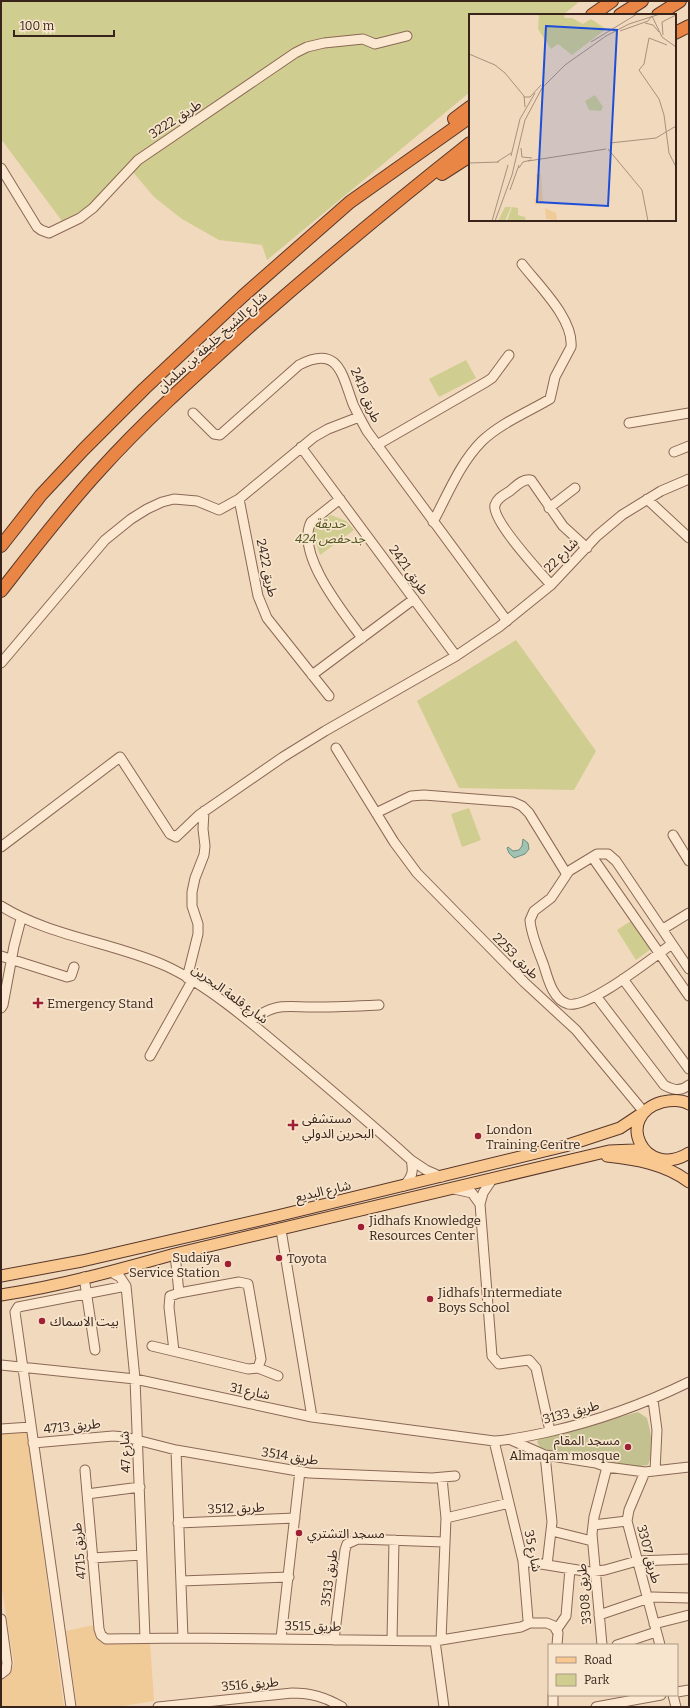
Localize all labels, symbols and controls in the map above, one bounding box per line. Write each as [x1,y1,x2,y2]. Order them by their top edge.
scale bar [14,12,114,38]
inset map [469,14,676,221]
text: 100 m [20,19,55,33]
street label: طريق 3222 [146,96,205,142]
street label: شارع الشيخ خليفة بن سلمان [154,289,272,398]
street label: طريق 2419 [347,365,384,425]
park label: حديقة جدحفص 424 [295,516,365,547]
street label: شارع 22 [541,535,583,577]
street label: طريق 2422 [253,537,281,599]
street label: طريق 2421 [385,542,432,598]
street label: طريق 2253 [489,930,542,983]
street label: شارع قلعة البحرين [187,961,271,1029]
place label: Emergency Stand [47,996,154,1011]
marker: Emergency Stand [32,997,44,1009]
place label: مستشفى البحرين الدولي [302,1111,374,1144]
marker: مستشفى البحرين الدولي [287,1119,299,1131]
place label: London Training Centre [486,1122,580,1152]
marker: London Training Centre [473,1131,483,1141]
street label: شارع البديع [294,1177,353,1208]
place label: Jidhafs Knowledge Resources Center [368,1213,481,1243]
marker: Jidhafs Knowledge Resources Center [356,1222,366,1232]
place label: Sudaiya Service Station [129,1250,221,1280]
place label: Toyota [287,1251,327,1266]
marker: Toyota [274,1253,284,1263]
marker: Sudaiya Service Station [223,1259,233,1269]
place label: Jidhafs Intermediate Boys School [437,1285,562,1315]
marker: Jidhafs Intermediate Boys School [425,1294,435,1304]
place label: بيت الاسماك [50,1314,119,1329]
marker: بيت الاسماك [37,1316,47,1326]
street label: شارع 31 [228,1379,271,1405]
street label: طريق 3133 [541,1397,601,1428]
street label: طريق 4713 [43,1416,102,1437]
street label: شارع 47 [116,1431,137,1473]
place label: مسجد المقام Almaqam mosque [509,1433,620,1463]
marker: مسجد المقام Almaqam mosque [623,1442,633,1452]
street label: طريق 3514 [260,1444,320,1469]
street label: طريق 3512 [207,1500,265,1517]
street label: طريق 4715 [69,1522,90,1580]
street label: طريق 3307 [633,1523,664,1585]
place label: مسجد التشتري [307,1526,385,1544]
marker: مسجد التشتري [294,1528,304,1538]
street label: شارع 35 [519,1529,544,1574]
street label: طريق 3513 [318,1548,341,1608]
street label: طريق 3308 [574,1563,595,1625]
street label: طريق 3515 [284,1618,342,1635]
legend [548,1644,678,1696]
text: Road [584,1653,612,1667]
text: Park [584,1673,610,1687]
street label: طريق 3516 [221,1674,280,1695]

